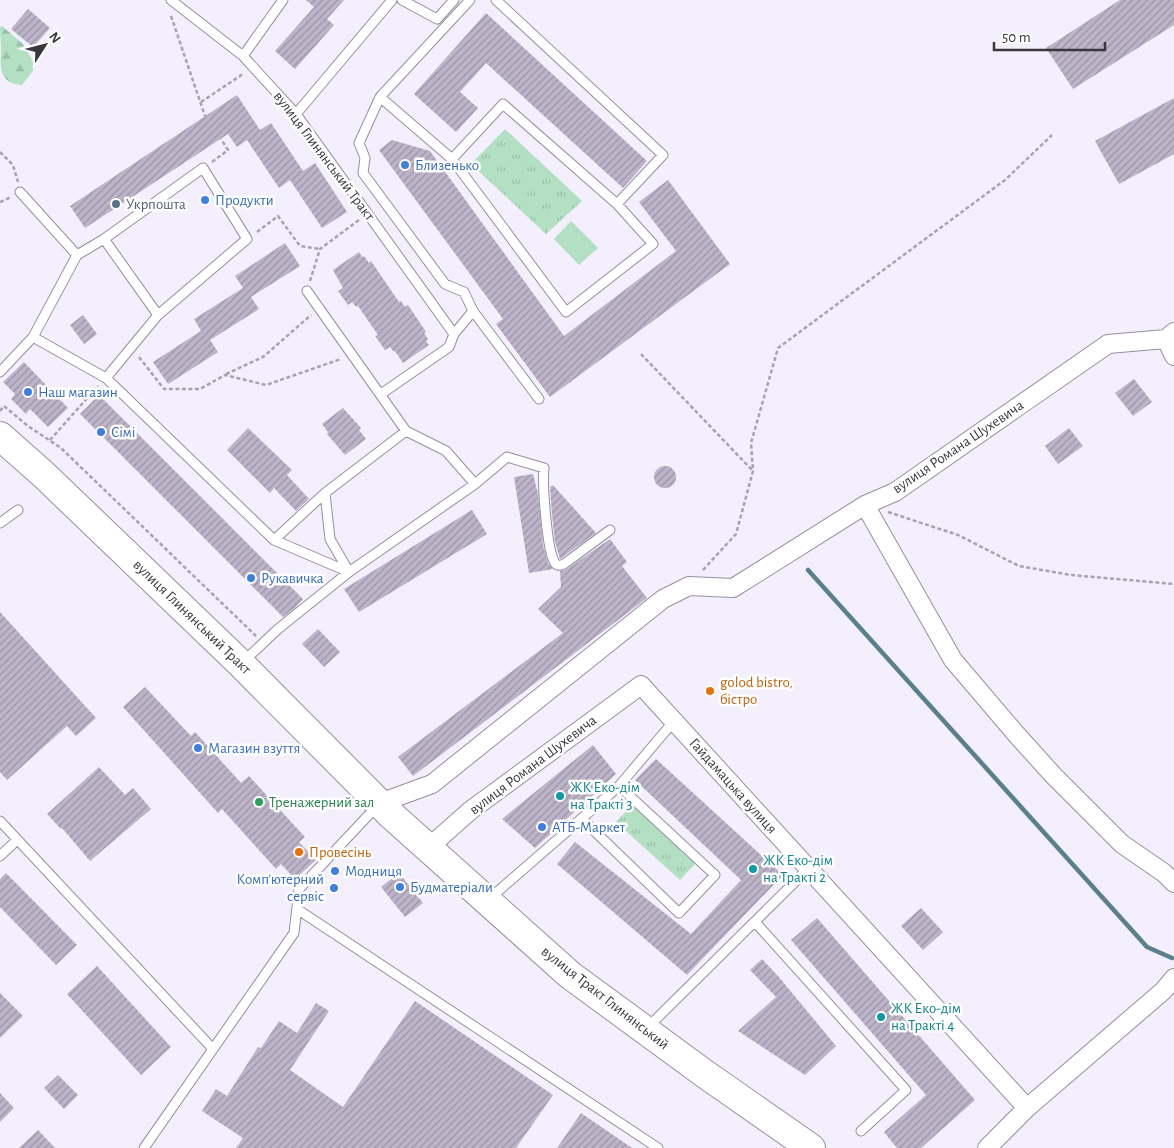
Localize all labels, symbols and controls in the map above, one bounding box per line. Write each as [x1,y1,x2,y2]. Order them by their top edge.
north arrow [20,20,70,70]
scale bar [994,20,1105,52]
text: N [46,30,63,46]
text: 50 m [1002,30,1031,45]
street label: вулиця Глинянський Тракт [271,89,378,224]
place label: Близенько [415,158,479,173]
marker: Близенько [399,159,411,171]
place label: Продукти [215,193,274,208]
marker: Продукти [199,194,211,206]
place label: Укрпошта [126,197,186,212]
marker: Укрпошта [110,198,122,210]
place label: Наш магазин [38,385,118,400]
marker: Наш магазин [22,386,34,398]
street label: вулиця Романа Шухевича [890,397,1026,496]
place label: Сімі [111,425,135,440]
marker: Сімі [95,426,107,438]
street label: вулиця Глинянський Тракт [130,557,254,677]
place label: Рукавичка [261,571,324,586]
marker: Рукавичка [245,572,257,584]
place label: golod bistro, бістро [720,675,793,707]
marker: golod bistro, бістро [704,685,716,697]
street label: вулиця Романа Шухевича [467,712,599,818]
street label: Гайдамацька вулиця [686,735,780,837]
place label: Магазин взуття [208,741,300,756]
marker: Магазин взуття [192,742,204,754]
place label: ЖК Еко-дім на Тракті 3 [570,780,640,812]
marker: ЖК Еко-дім на Тракті 3 [554,790,566,802]
place label: Тренажерний зал [269,795,374,810]
marker: Тренажерний зал [253,796,265,808]
place label: АТБ-Маркет [552,820,626,835]
marker: АТБ-Маркет [536,821,548,833]
place label: Провесінь [309,845,372,860]
marker: Провесінь [293,846,305,858]
place label: ЖК Еко-дім на Тракті 2 [763,853,833,885]
marker: ЖК Еко-дім на Тракті 2 [747,863,759,875]
place label: Модниця [345,864,402,879]
marker: Модниця [329,865,341,877]
place label: Комп'ютерний сервіс [237,872,324,904]
place label: Будматеріали [410,880,493,895]
marker: Будматеріали [394,881,406,893]
marker: Комп'ютерний сервіс [328,882,340,894]
street label: вулиця Тракт Глинянський [538,944,672,1052]
place label: ЖК Еко-дім на Тракті 4 [891,1001,961,1033]
marker: ЖК Еко-дім на Тракті 4 [875,1011,887,1023]

